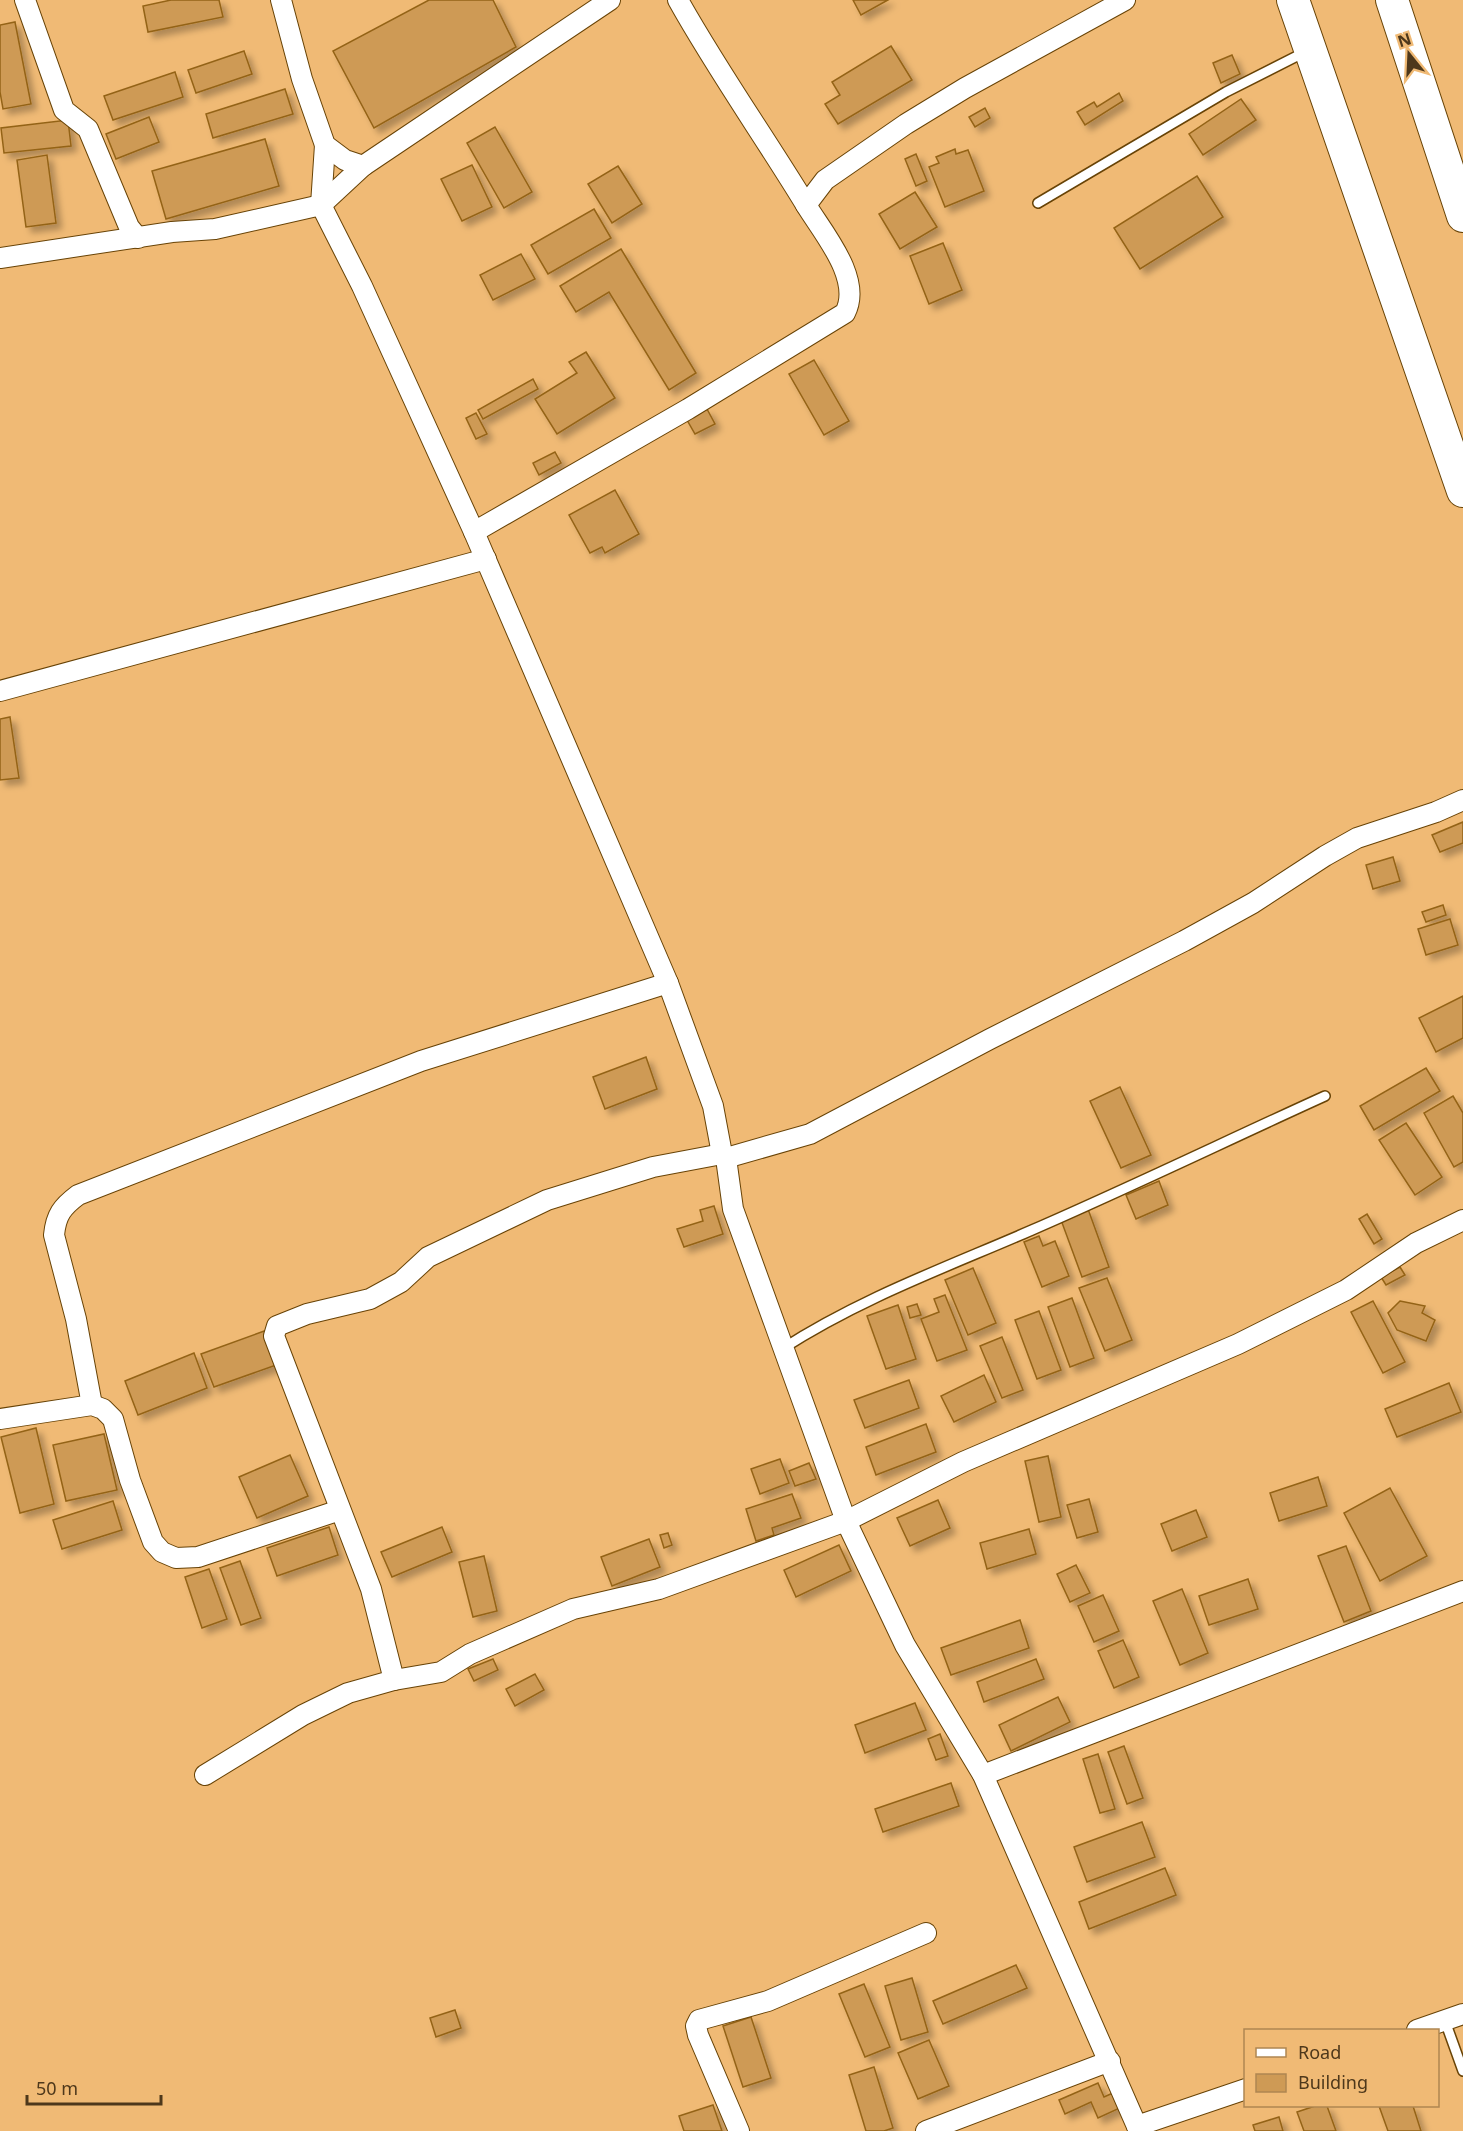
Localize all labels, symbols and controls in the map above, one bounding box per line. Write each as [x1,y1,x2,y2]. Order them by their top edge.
north arrow [1379,24,1439,84]
text: N [1395,27,1414,52]
legend [1244,2029,1439,2107]
text: Road [1298,2040,1341,2064]
scale bar [27,2068,160,2106]
text: Building [1298,2070,1368,2094]
text: 50 m [36,2076,78,2100]

